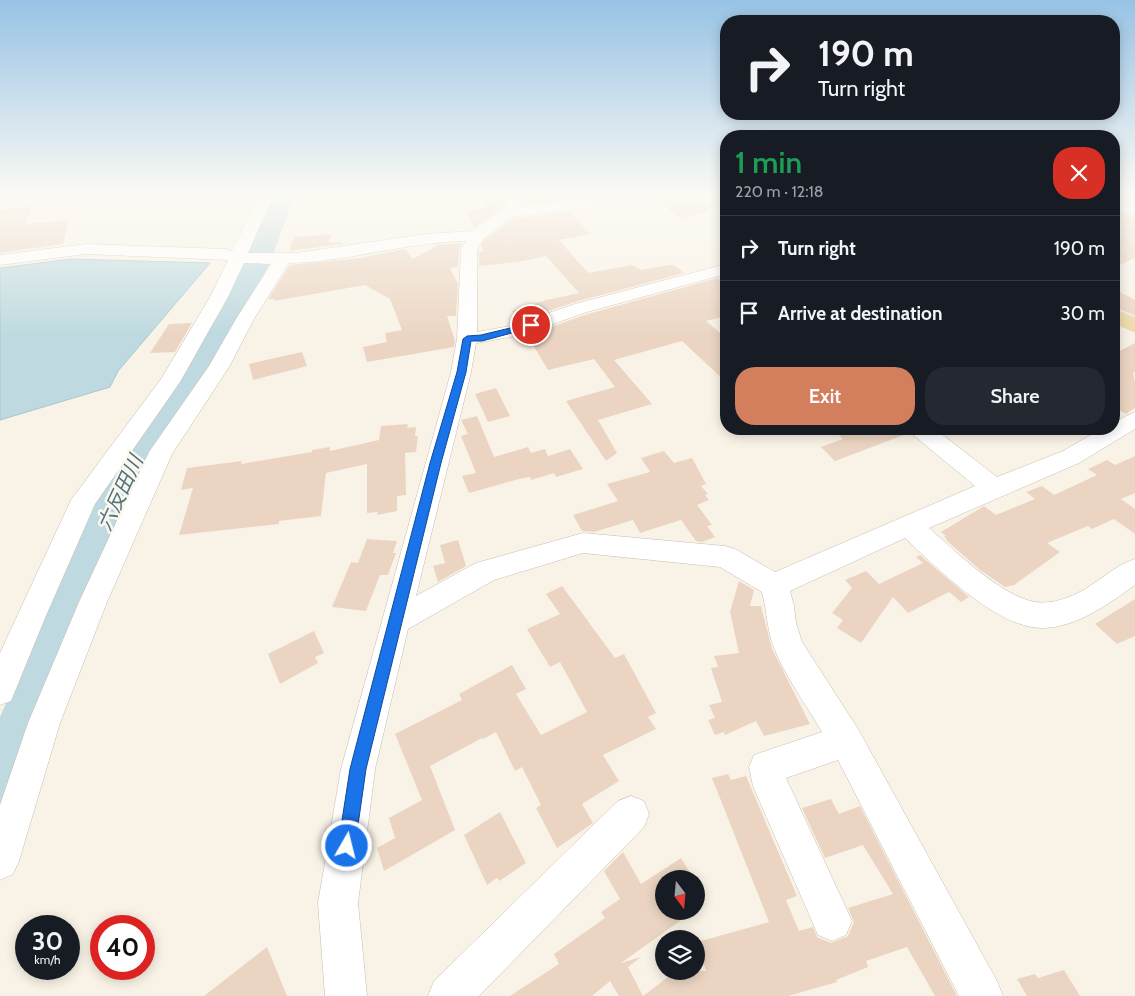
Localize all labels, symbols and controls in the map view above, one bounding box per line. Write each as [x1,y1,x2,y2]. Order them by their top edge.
text: 190 m [818,32,914,75]
icon: right [735,35,800,100]
text: Turn right [818,75,905,102]
text: 1 min [735,144,802,181]
button: close [1053,147,1105,199]
text: 220 m · 12:18 [735,182,823,201]
icon: right [735,234,763,262]
text: Turn right [778,237,856,260]
text: 190 m [1054,237,1105,260]
icon: arrive [735,299,763,327]
text: Arrive at destination [778,302,942,325]
text: 30 m [1061,302,1105,325]
pin [510,304,552,346]
icon: arrive [517,311,545,339]
button: Exit [735,367,915,425]
button: Share [925,367,1105,425]
water label: 六反田川 [92,450,149,534]
position arrow [320,819,372,871]
north arrow [655,870,705,920]
map controls [655,870,705,980]
speed limit sign: 40 [90,915,155,980]
text: 30 [32,926,63,956]
button: layers [655,930,705,980]
text: km/h [34,952,61,967]

